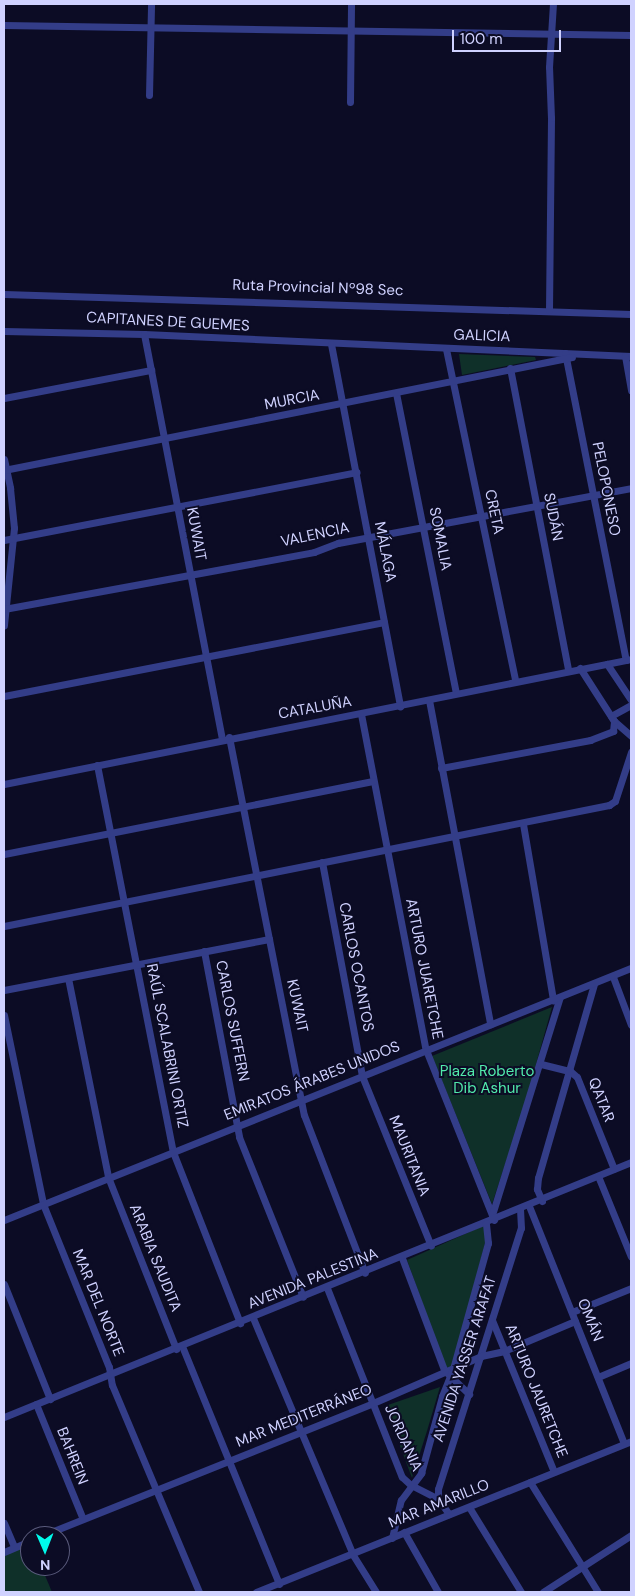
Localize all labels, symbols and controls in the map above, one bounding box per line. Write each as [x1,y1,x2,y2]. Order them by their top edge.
scale bar [455,20,564,52]
text: 100 m [460,29,503,49]
street label: Ruta Provincial Nº98 Sec [232,276,404,300]
street label: CAPITANES DE GUEMES [86,309,250,335]
street label: GALICIA [453,326,511,346]
street label: MURCIA [263,386,321,414]
street label: PELOPONESO [588,441,624,537]
street label: CRETA [480,488,508,536]
street label: SUDÁN [540,492,566,542]
street label: KUWAIT [182,506,210,562]
street label: SOMALIA [425,506,455,572]
street label: VALENCIA [279,519,351,551]
street label: MÁLAGA [370,520,400,584]
street label: CATALUÑA [277,693,353,723]
street label: ARTURO JUARETCHE [402,897,446,1041]
street label: CARLOS OCANTOS [335,901,377,1033]
street label: CARLOS SUFFERN [211,959,253,1083]
street label: RAÚL SCALABRINI ORTIZ [142,962,192,1130]
street label: KUWAIT [283,978,311,1034]
street label: EMIRATOS ÁRABES UNIDOS [222,1037,402,1125]
park label: Plaza Roberto Dib Ashur [440,1062,534,1097]
street label: QATAR [584,1075,618,1125]
street label: MAURITANIA [385,1113,433,1199]
street label: ARABIA SAUDITA [125,1202,185,1314]
street label: AVENIDA PALESTINA [245,1245,381,1313]
street label: MAR DEL NORTE [68,1247,128,1359]
street label: AVENIDA YASSER ARAFAT [430,1274,500,1444]
street label: OMÁN [573,1296,607,1344]
street label: ARTURO JAURETCHE [501,1321,571,1461]
street label: MAR MEDITERRÁNEO [233,1380,375,1452]
street label: JORDANIA [380,1402,426,1474]
street label: BAHREIN [52,1425,92,1487]
street label: MAR AMARILLO [386,1476,492,1532]
north arrow [20,1526,70,1576]
text: N [40,1556,51,1574]

